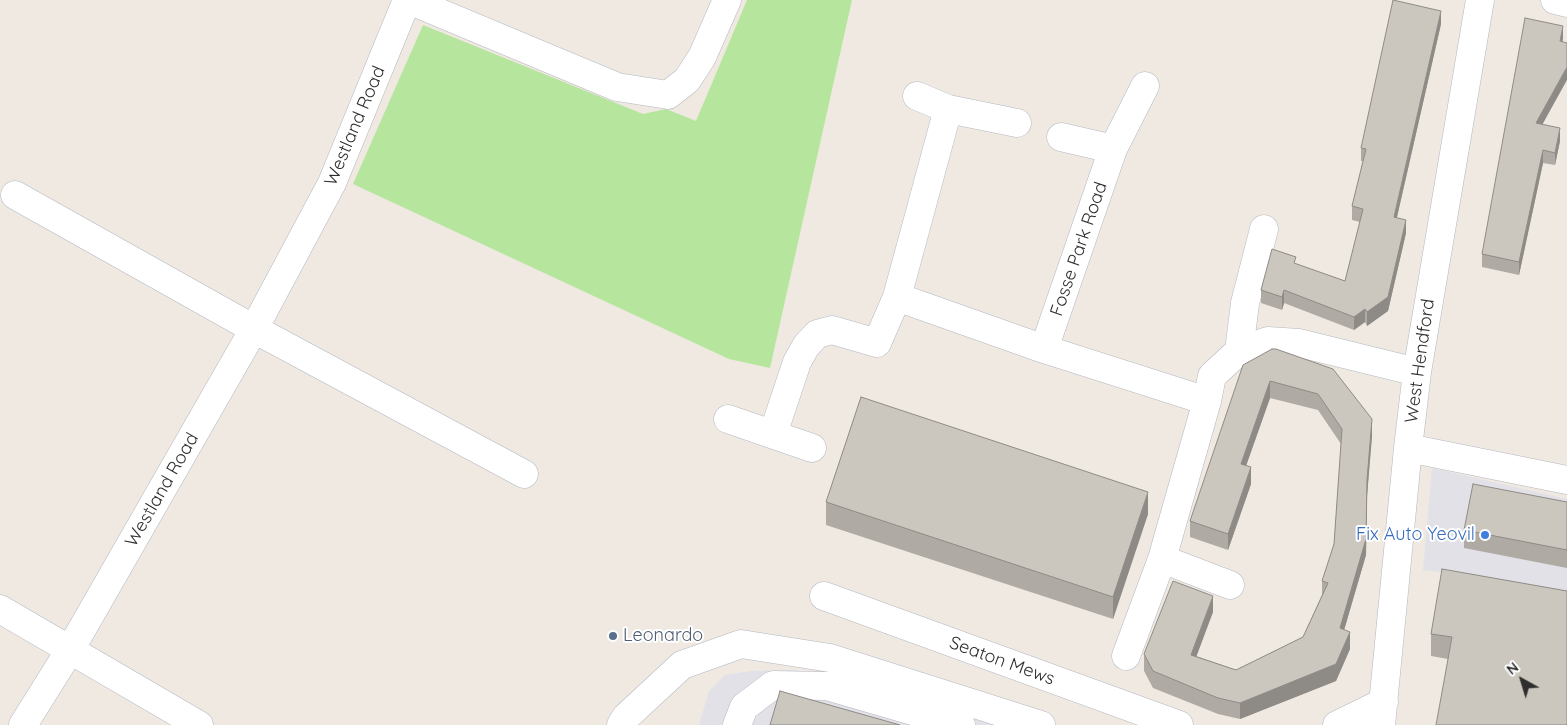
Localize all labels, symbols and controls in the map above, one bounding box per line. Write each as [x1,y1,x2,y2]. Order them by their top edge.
street label: Westland Road [320,63,390,189]
street label: Fosse Park Road [1046,179,1112,319]
street label: West Hendford [1401,297,1439,425]
street label: Westland Road [121,429,203,551]
place label: Fix Auto Yeovil [1356,524,1475,546]
marker: Fix Auto Yeovil [1479,529,1491,541]
place label: Leonardo [623,625,703,647]
marker: Leonardo [607,630,619,642]
street label: Seaton Mews [946,632,1058,690]
north arrow [1497,655,1547,705]
text: N [1503,658,1522,679]

